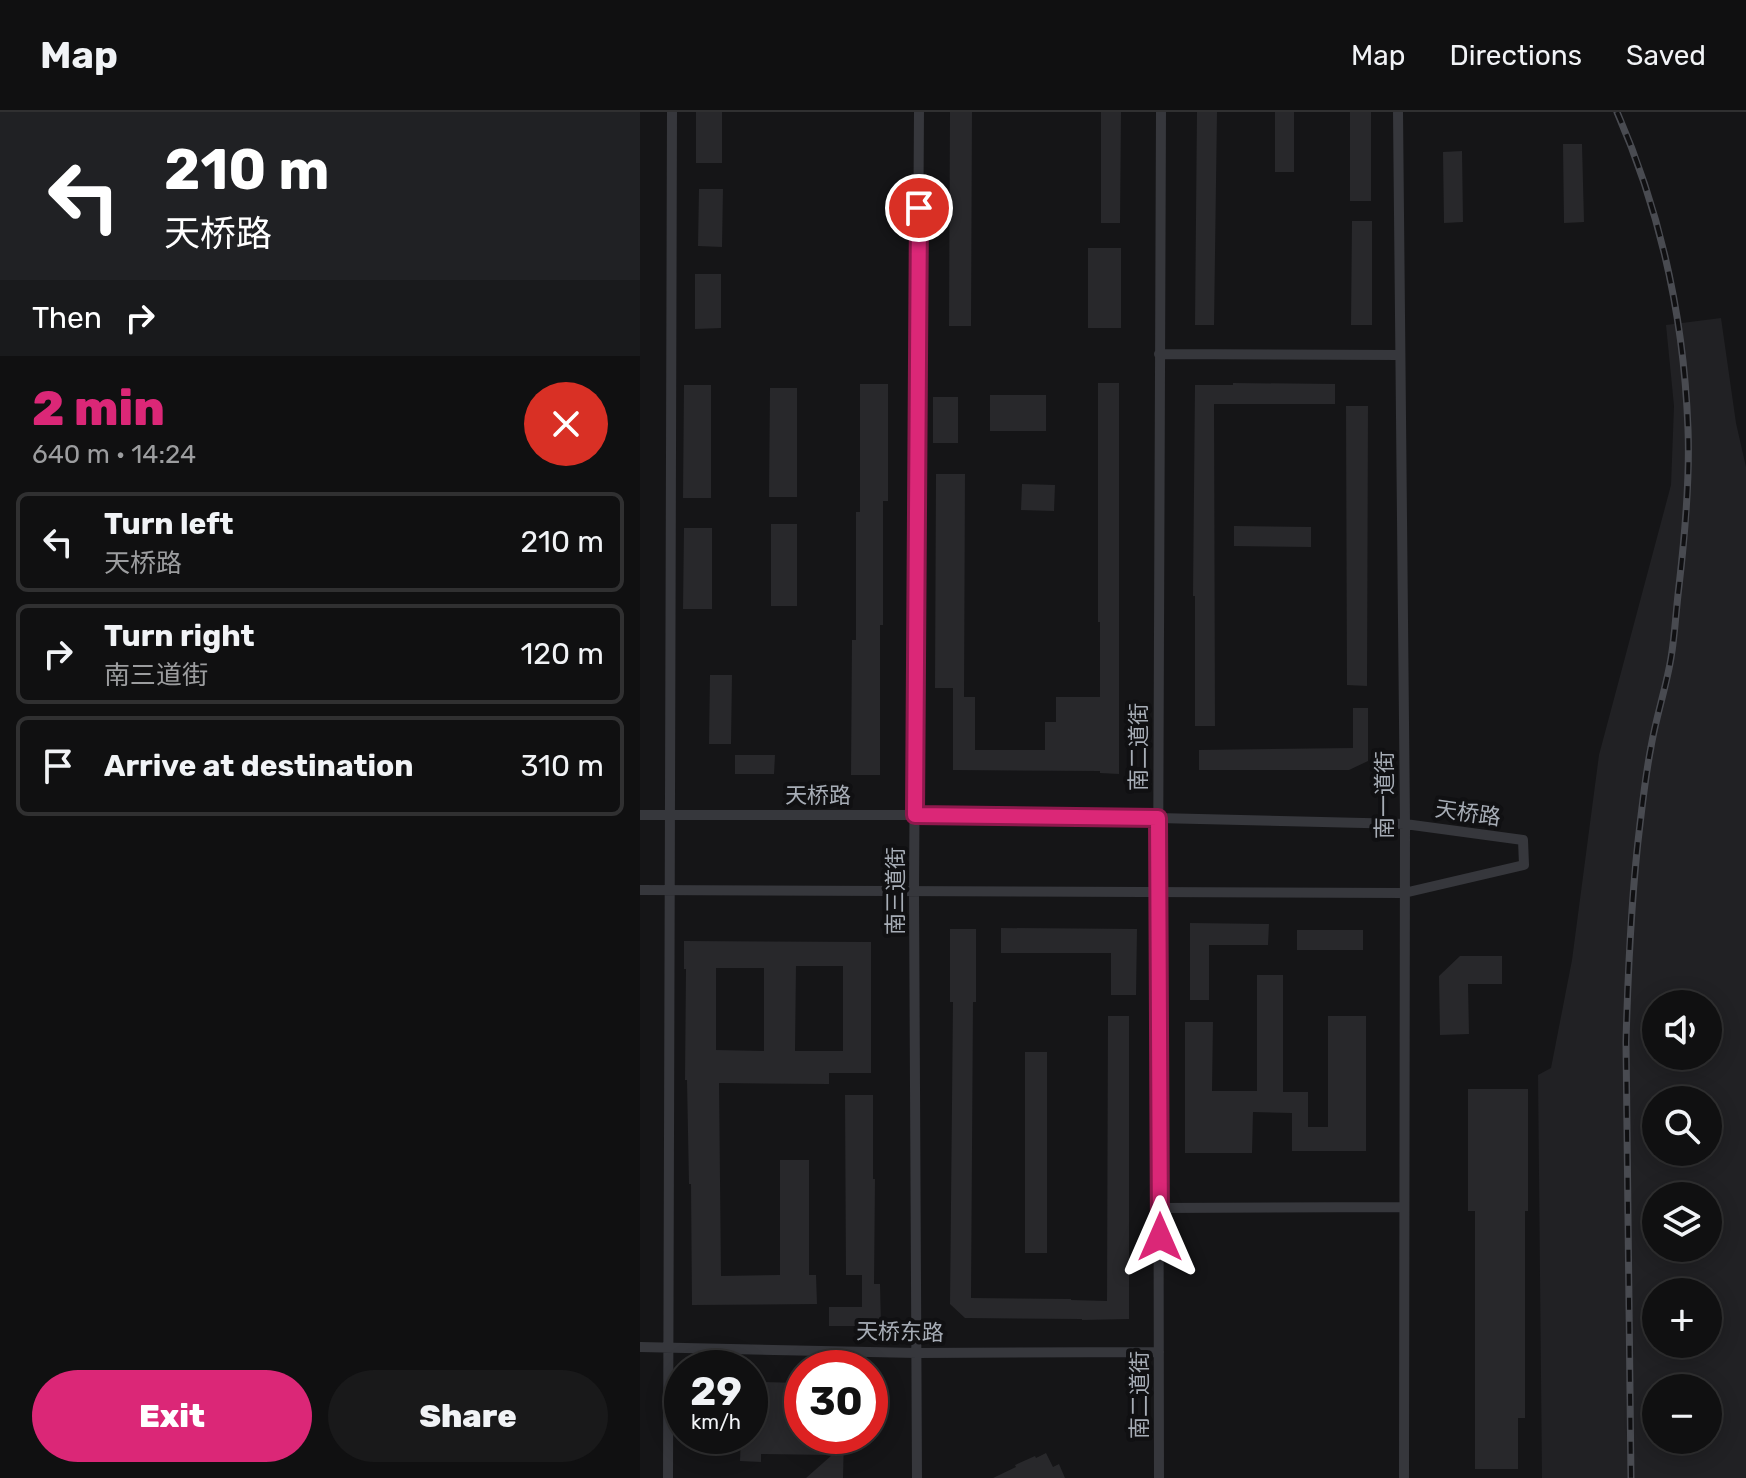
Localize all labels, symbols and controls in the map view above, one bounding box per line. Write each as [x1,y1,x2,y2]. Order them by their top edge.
text: Map [40,32,118,78]
text: Map [1351,39,1405,72]
text: Directions [1449,39,1582,72]
text: Saved [1626,39,1706,72]
text: 210 m [164,137,330,203]
icon: left [32,144,136,248]
pin [885,174,953,242]
icon: arrive [897,186,941,230]
text: 天桥路 [164,212,272,255]
icon: right [118,296,162,340]
text: Then [32,300,102,336]
text: 2 min [32,380,165,437]
button: close [524,382,608,466]
text: 640 m · 14:24 [32,439,196,470]
text: Turn left [104,506,234,542]
icon: left [36,520,80,564]
text: 210 m [520,524,604,560]
text: 天桥路 [104,548,182,579]
text: Turn right [104,618,255,654]
icon: right [36,632,80,676]
text: 120 m [520,636,604,672]
text: 南三道街 [104,660,208,691]
street label: 南二道街 [1125,703,1152,791]
icon: arrive [36,744,80,788]
text: Arrive at destination [104,748,414,784]
text: 310 m [521,748,604,784]
street label: 南一道街 [1371,751,1398,839]
street label: 天桥路 [785,782,851,809]
street label: 天桥路 [1433,795,1503,831]
street label: 南三道街 [882,847,909,935]
map controls [1642,990,1722,1454]
button: sound [1642,990,1722,1070]
button: search [1642,1086,1722,1166]
button: layers [1642,1182,1722,1262]
position arrow [1118,1195,1202,1279]
button: + [1642,1278,1722,1358]
street label: 天桥东路 [856,1318,944,1346]
speed limit sign: 30 [784,1350,888,1454]
street label: 南二道街 [1126,1351,1153,1439]
text: 29 [690,1368,742,1415]
button: Exit [32,1370,312,1462]
button: Share [328,1370,608,1462]
button: − [1642,1374,1722,1454]
text: km/h [691,1410,741,1434]

